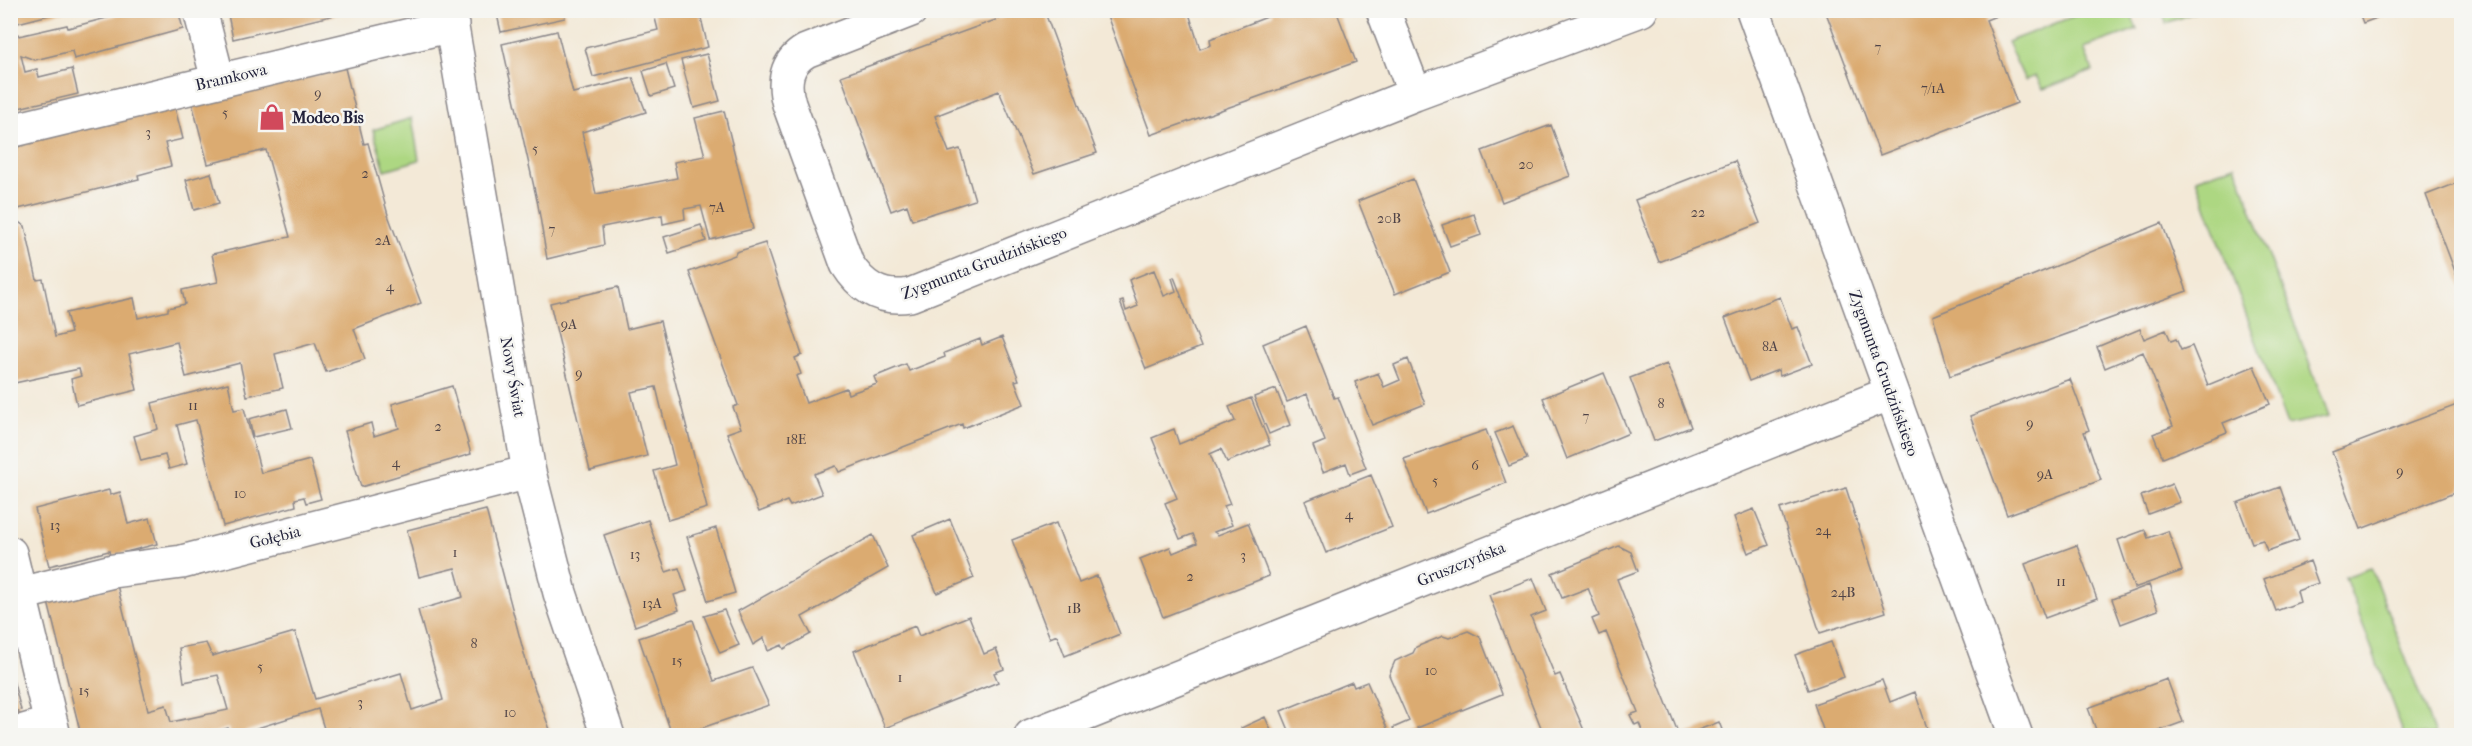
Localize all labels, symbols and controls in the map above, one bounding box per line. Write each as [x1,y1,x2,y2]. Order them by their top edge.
house number: 7 [1875,39,1882,56]
street label: Bramkowa [193,59,269,94]
house number: 7/1A [1921,80,1946,97]
house number: 9 [314,85,322,102]
shop icon: Modeo Bis [257,102,287,132]
house number: 5 [222,104,228,121]
place label: Modeo Bis [291,108,364,127]
house number: 3 [145,124,151,141]
house number: 5 [532,140,538,157]
house number: 20 [1519,156,1533,173]
house number: 2 [361,165,369,182]
house number: 7A [709,199,726,216]
house number: 22 [1691,204,1705,221]
house number: 20B [1377,210,1401,227]
house number: 7 [549,221,556,238]
street label: Zygmunta Grudzińskiego [899,223,1069,303]
house number: 2A [375,232,392,249]
house number: 4 [386,278,395,295]
street label: Zygmunta Grudzińskiego [1845,287,1923,459]
house number: 9A [561,316,578,333]
street label: Nowy Świat [497,335,530,419]
house number: 8A [1762,338,1779,355]
house number: 9 [575,365,583,382]
house number: 8 [1657,395,1665,412]
house number: 11 [188,397,198,414]
house number: 7 [1583,408,1590,425]
house number: 9 [2026,415,2034,432]
house number: 2 [434,418,442,435]
house number: 18E [786,431,807,448]
house number: 4 [392,454,401,471]
house number: 6 [1471,457,1479,474]
house number: 9 [2396,463,2404,480]
house number: 9A [2037,466,2054,483]
house number: 5 [1432,472,1438,489]
house number: 10 [234,485,246,502]
house number: 4 [1345,506,1354,523]
house number: 13 [50,517,60,534]
street label: Gołębia [248,521,303,553]
house number: 24 [1815,522,1831,539]
street label: Gruszczyńska [1414,537,1509,590]
house number: 1 [453,544,458,561]
house number: 13 [630,546,640,563]
house number: 3 [1240,547,1246,564]
house number: 2 [1186,568,1194,585]
house number: 11 [2056,573,2066,590]
house number: 24B [1831,584,1855,601]
house number: 13A [642,595,663,612]
house number: 1B [1067,600,1081,617]
house number: 8 [470,635,478,652]
house number: 15 [672,652,683,669]
house number: 5 [257,658,263,675]
house number: 10 [1425,662,1437,679]
house number: 1 [898,669,903,686]
house number: 15 [79,682,90,699]
house number: 3 [357,694,363,711]
house number: 10 [504,704,516,721]

